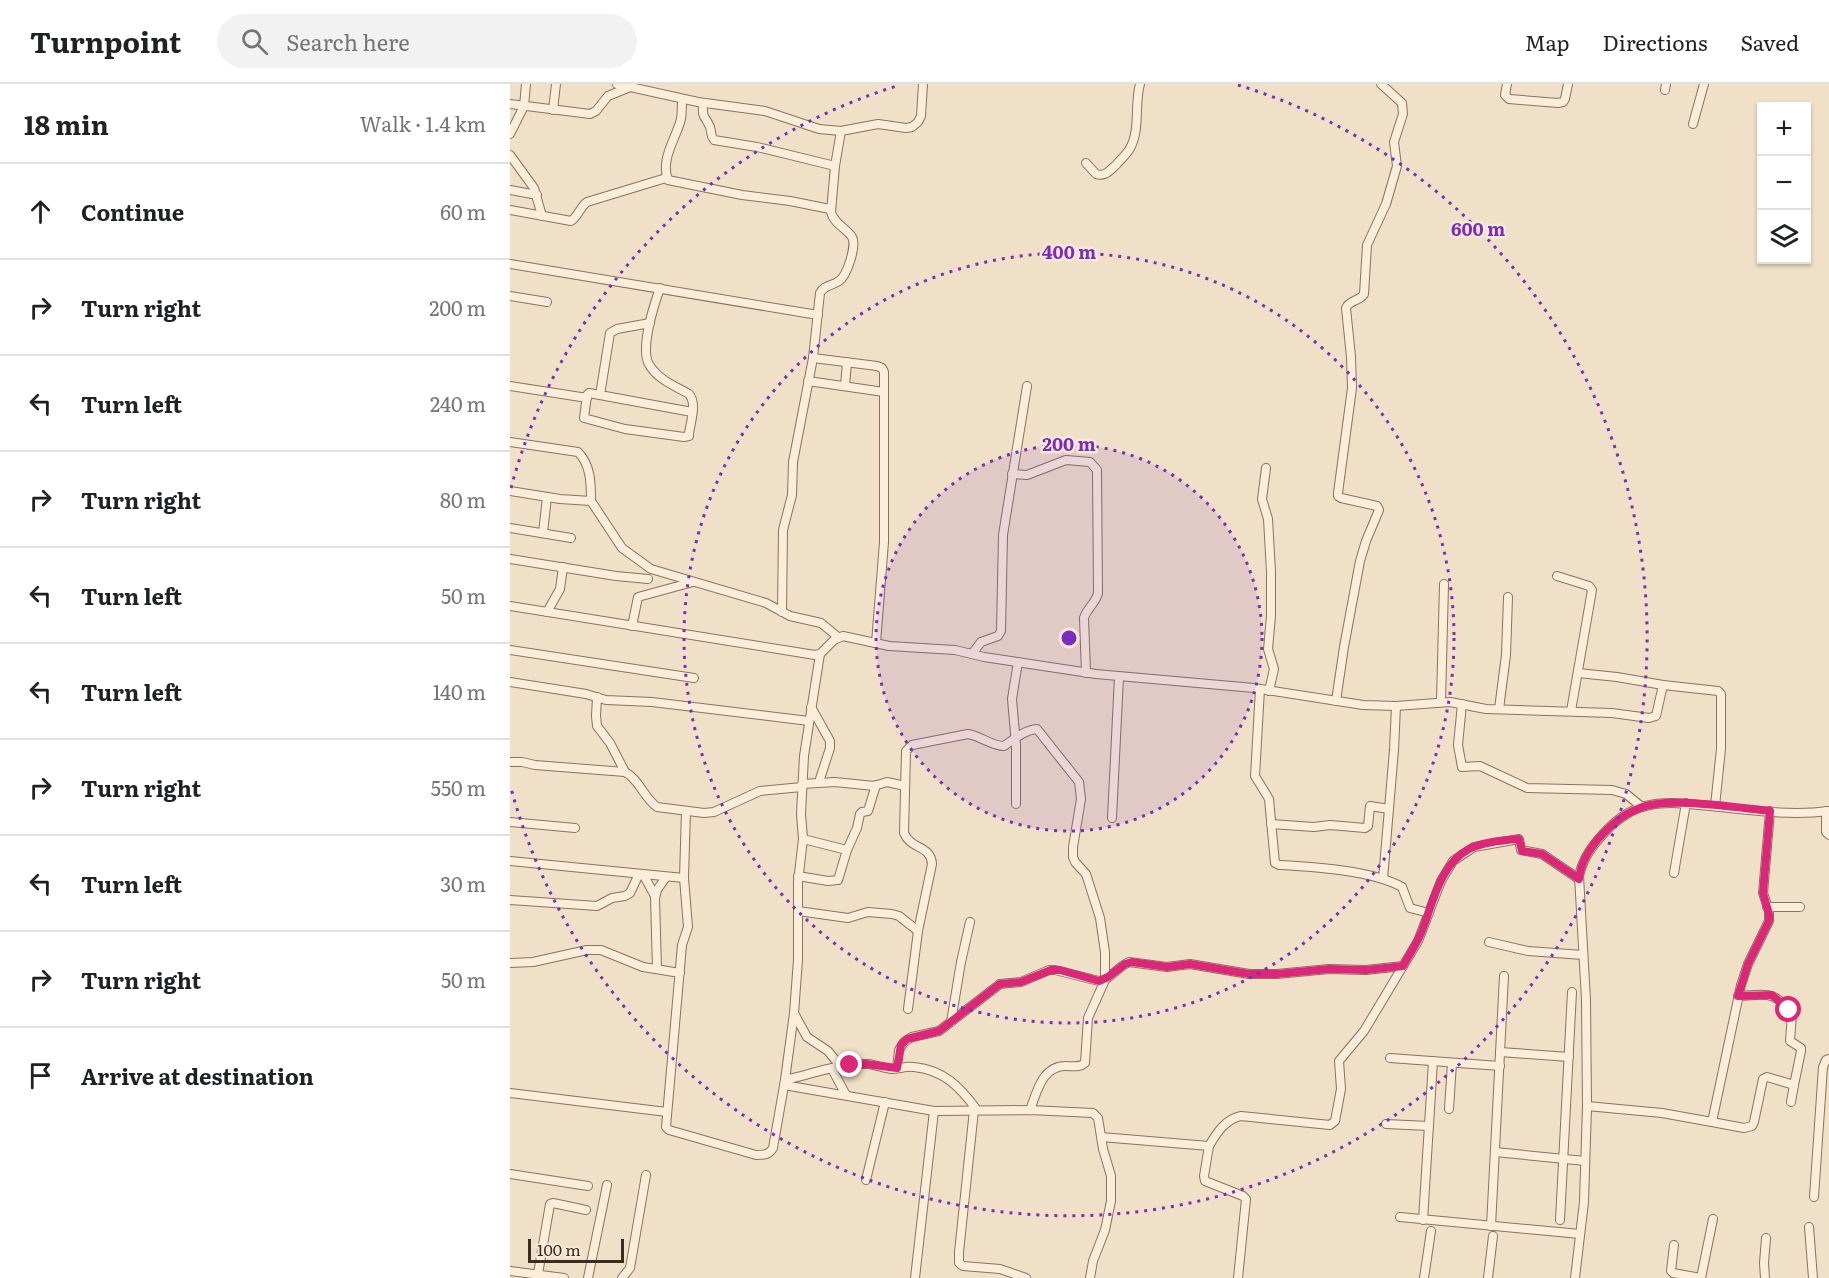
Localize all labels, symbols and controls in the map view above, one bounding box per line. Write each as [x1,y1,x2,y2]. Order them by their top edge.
search box [217,14,637,68]
text: Turnpoint [30,20,181,62]
icon: search [238,25,271,58]
text: Search here [286,25,410,58]
text: Map [1525,26,1570,57]
text: Directions [1603,26,1708,57]
text: Saved [1741,26,1799,57]
map controls [1757,102,1811,264]
button: + [1757,102,1811,156]
text: 18 min [24,104,109,143]
text: Walk · 1.4 km [360,108,486,138]
button: − [1757,156,1811,210]
icon: ahead [24,195,57,228]
text: Continue [81,195,184,228]
text: 60 m [440,196,486,226]
button: layers [1757,210,1811,264]
text: 600 m [1451,215,1505,242]
text: 400 m [1042,238,1096,265]
icon: right [24,291,57,324]
text: Turn right [81,291,201,324]
text: 200 m [429,292,486,322]
icon: left [24,387,57,420]
text: Turn left [81,387,182,420]
text: 240 m [430,388,486,418]
text: 200 m [1042,430,1096,457]
icon: right [24,483,57,516]
text: Turn right [81,483,201,516]
text: 80 m [440,484,486,514]
icon: left [24,579,57,612]
text: Turn left [81,579,182,612]
text: 50 m [441,580,486,610]
centre of rings [1059,628,1079,648]
icon: left [24,675,57,708]
text: Turn left [81,675,182,708]
text: 140 m [433,676,486,706]
icon: right [24,771,57,804]
text: Turn right [81,771,201,804]
text: 550 m [431,772,486,802]
icon: left [24,867,57,900]
text: Turn left [81,867,182,900]
text: 30 m [440,868,486,898]
icon: right [24,963,57,996]
text: Turn right [81,963,201,996]
text: 50 m [441,964,486,994]
route start [1775,996,1801,1022]
route end [836,1051,862,1077]
icon: arrive [24,1059,57,1092]
text: Arrive at destination [81,1059,314,1092]
scale bar [528,1236,624,1264]
text: 100 m [537,1237,581,1261]

